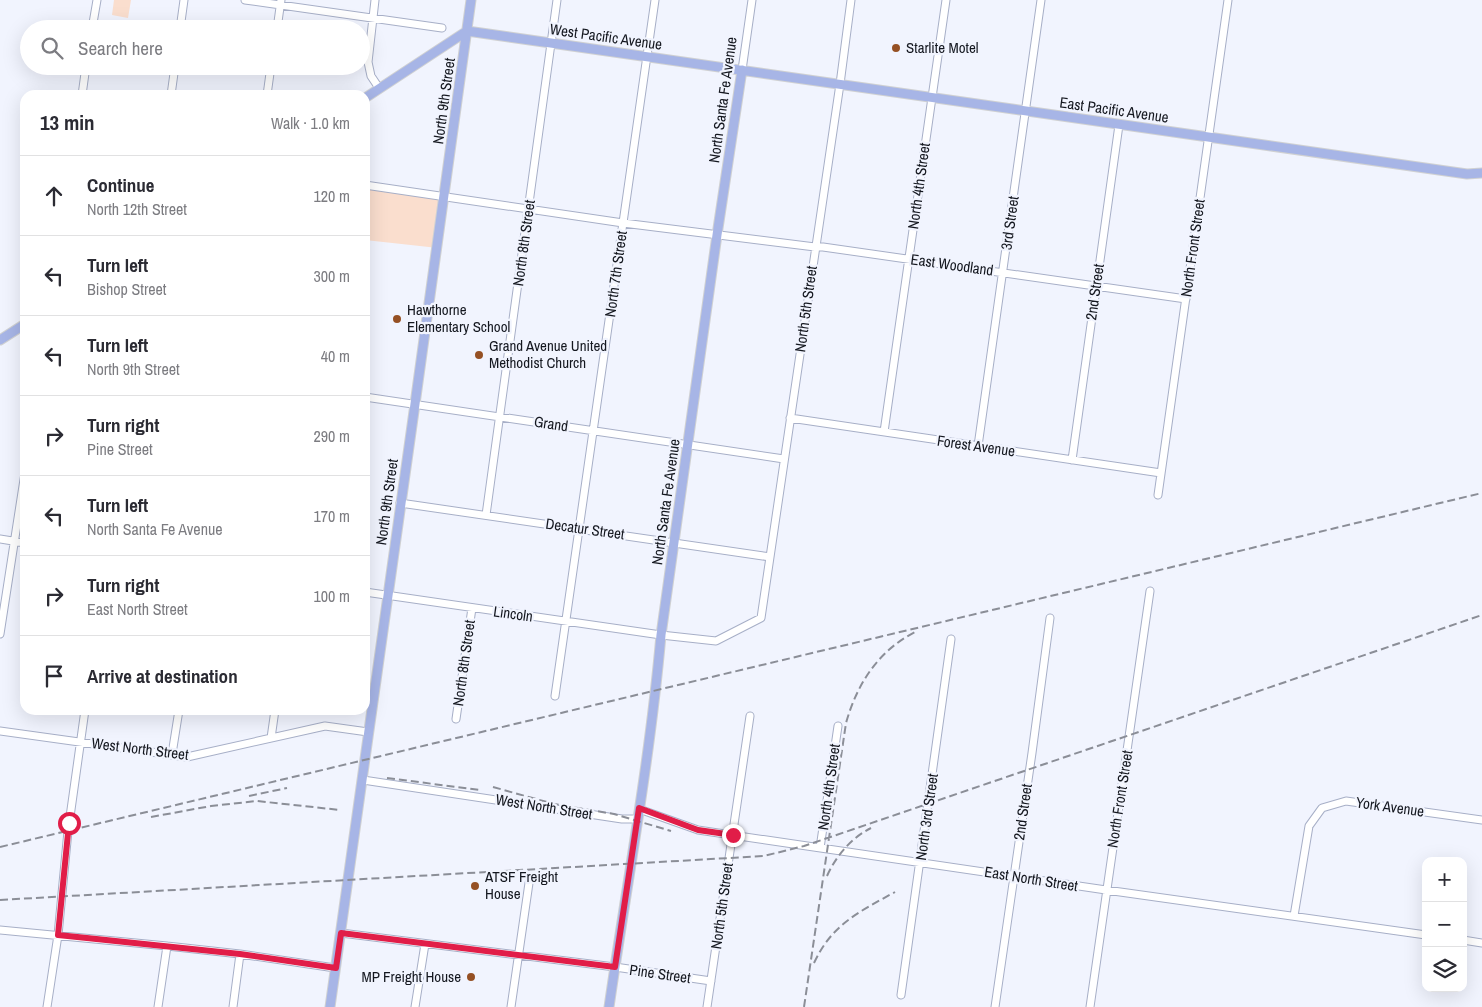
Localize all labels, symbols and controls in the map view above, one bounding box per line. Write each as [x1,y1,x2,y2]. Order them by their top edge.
street label: West Pacific Avenue [549,18,664,55]
search box [20,20,370,75]
icon: search [38,34,66,62]
text: Search here [78,35,163,61]
street label: North Santa Fe Avenue [703,35,742,164]
place label: Starlite Motel [906,37,978,58]
marker: Starlite Motel [890,42,902,54]
street label: North 9th Street [427,56,460,145]
street label: East Pacific Avenue [1058,91,1170,128]
text: 13 min [40,108,95,137]
text: Walk · 1.0 km [271,112,350,134]
street label: North 4th Street [902,141,935,230]
text: Continue [87,172,155,198]
icon: ahead [40,182,68,210]
text: 120 m [314,185,350,207]
street label: 3rd Street [995,194,1024,251]
street label: North Front Street [1175,197,1210,298]
text: North 12th Street [87,198,187,220]
street label: North 8th Street [507,198,540,287]
street label: North 7th Street [599,229,632,318]
street label: East Woodland [909,248,995,281]
text: Turn left [87,252,148,278]
icon: left [40,262,68,290]
street label: 2nd Street [1080,262,1109,321]
street label: North 5th Street [789,264,822,353]
text: 300 m [314,265,350,287]
text: Bishop Street [87,278,167,300]
place label: Hawthorne Elementary School [407,299,510,337]
marker: Hawthorne Elementary School [391,313,403,325]
text: Turn left [87,332,148,358]
place label: Grand Avenue United Methodist Church [489,335,607,373]
icon: left [40,342,68,370]
text: 40 m [321,345,350,367]
marker: Grand Avenue United Methodist Church [473,349,485,361]
text: North 9th Street [87,358,180,380]
street label: Grand [533,411,569,436]
text: Turn right [87,412,159,438]
icon: right [40,422,68,450]
text: 290 m [314,425,350,447]
street label: Forest Avenue [936,430,1017,461]
street label: North Santa Fe Avenue [646,437,685,566]
text: Pine Street [87,438,153,460]
street label: North 9th Street [370,457,403,546]
text: Turn left [87,492,148,518]
icon: left [40,502,68,530]
text: 170 m [314,505,350,527]
street label: Decatur Street [544,513,626,545]
text: North Santa Fe Avenue [87,518,223,540]
text: Turn right [87,572,159,598]
icon: right [40,582,68,610]
text: 100 m [314,585,350,607]
text: East North Street [87,598,188,620]
street label: Lincoln [492,600,534,627]
street label: North 8th Street [447,618,480,707]
icon: arrive [40,662,68,690]
text: Arrive at destination [87,663,238,689]
street label: West North Street [90,732,190,765]
street label: North 4th Street [812,742,845,831]
street label: North Front Street [1101,748,1138,849]
street label: North 3rd Street [910,772,943,862]
street label: 2nd Street [1008,782,1037,841]
street label: West North Street [494,789,594,825]
street label: York Avenue [1355,791,1426,822]
route start [58,812,81,835]
route end [722,824,745,847]
map controls [1422,857,1467,992]
button: + [1422,857,1467,902]
street label: North 5th Street [705,861,738,950]
street label: East North Street [983,861,1080,896]
place label: ATSF Freight House [484,866,559,904]
marker: ATSF Freight House [469,880,481,892]
button: − [1422,902,1467,947]
button: layers [1422,947,1467,992]
street label: Pine Street [628,959,693,988]
place label: MP Freight House [361,966,461,987]
marker: MP Freight House [465,971,477,983]

